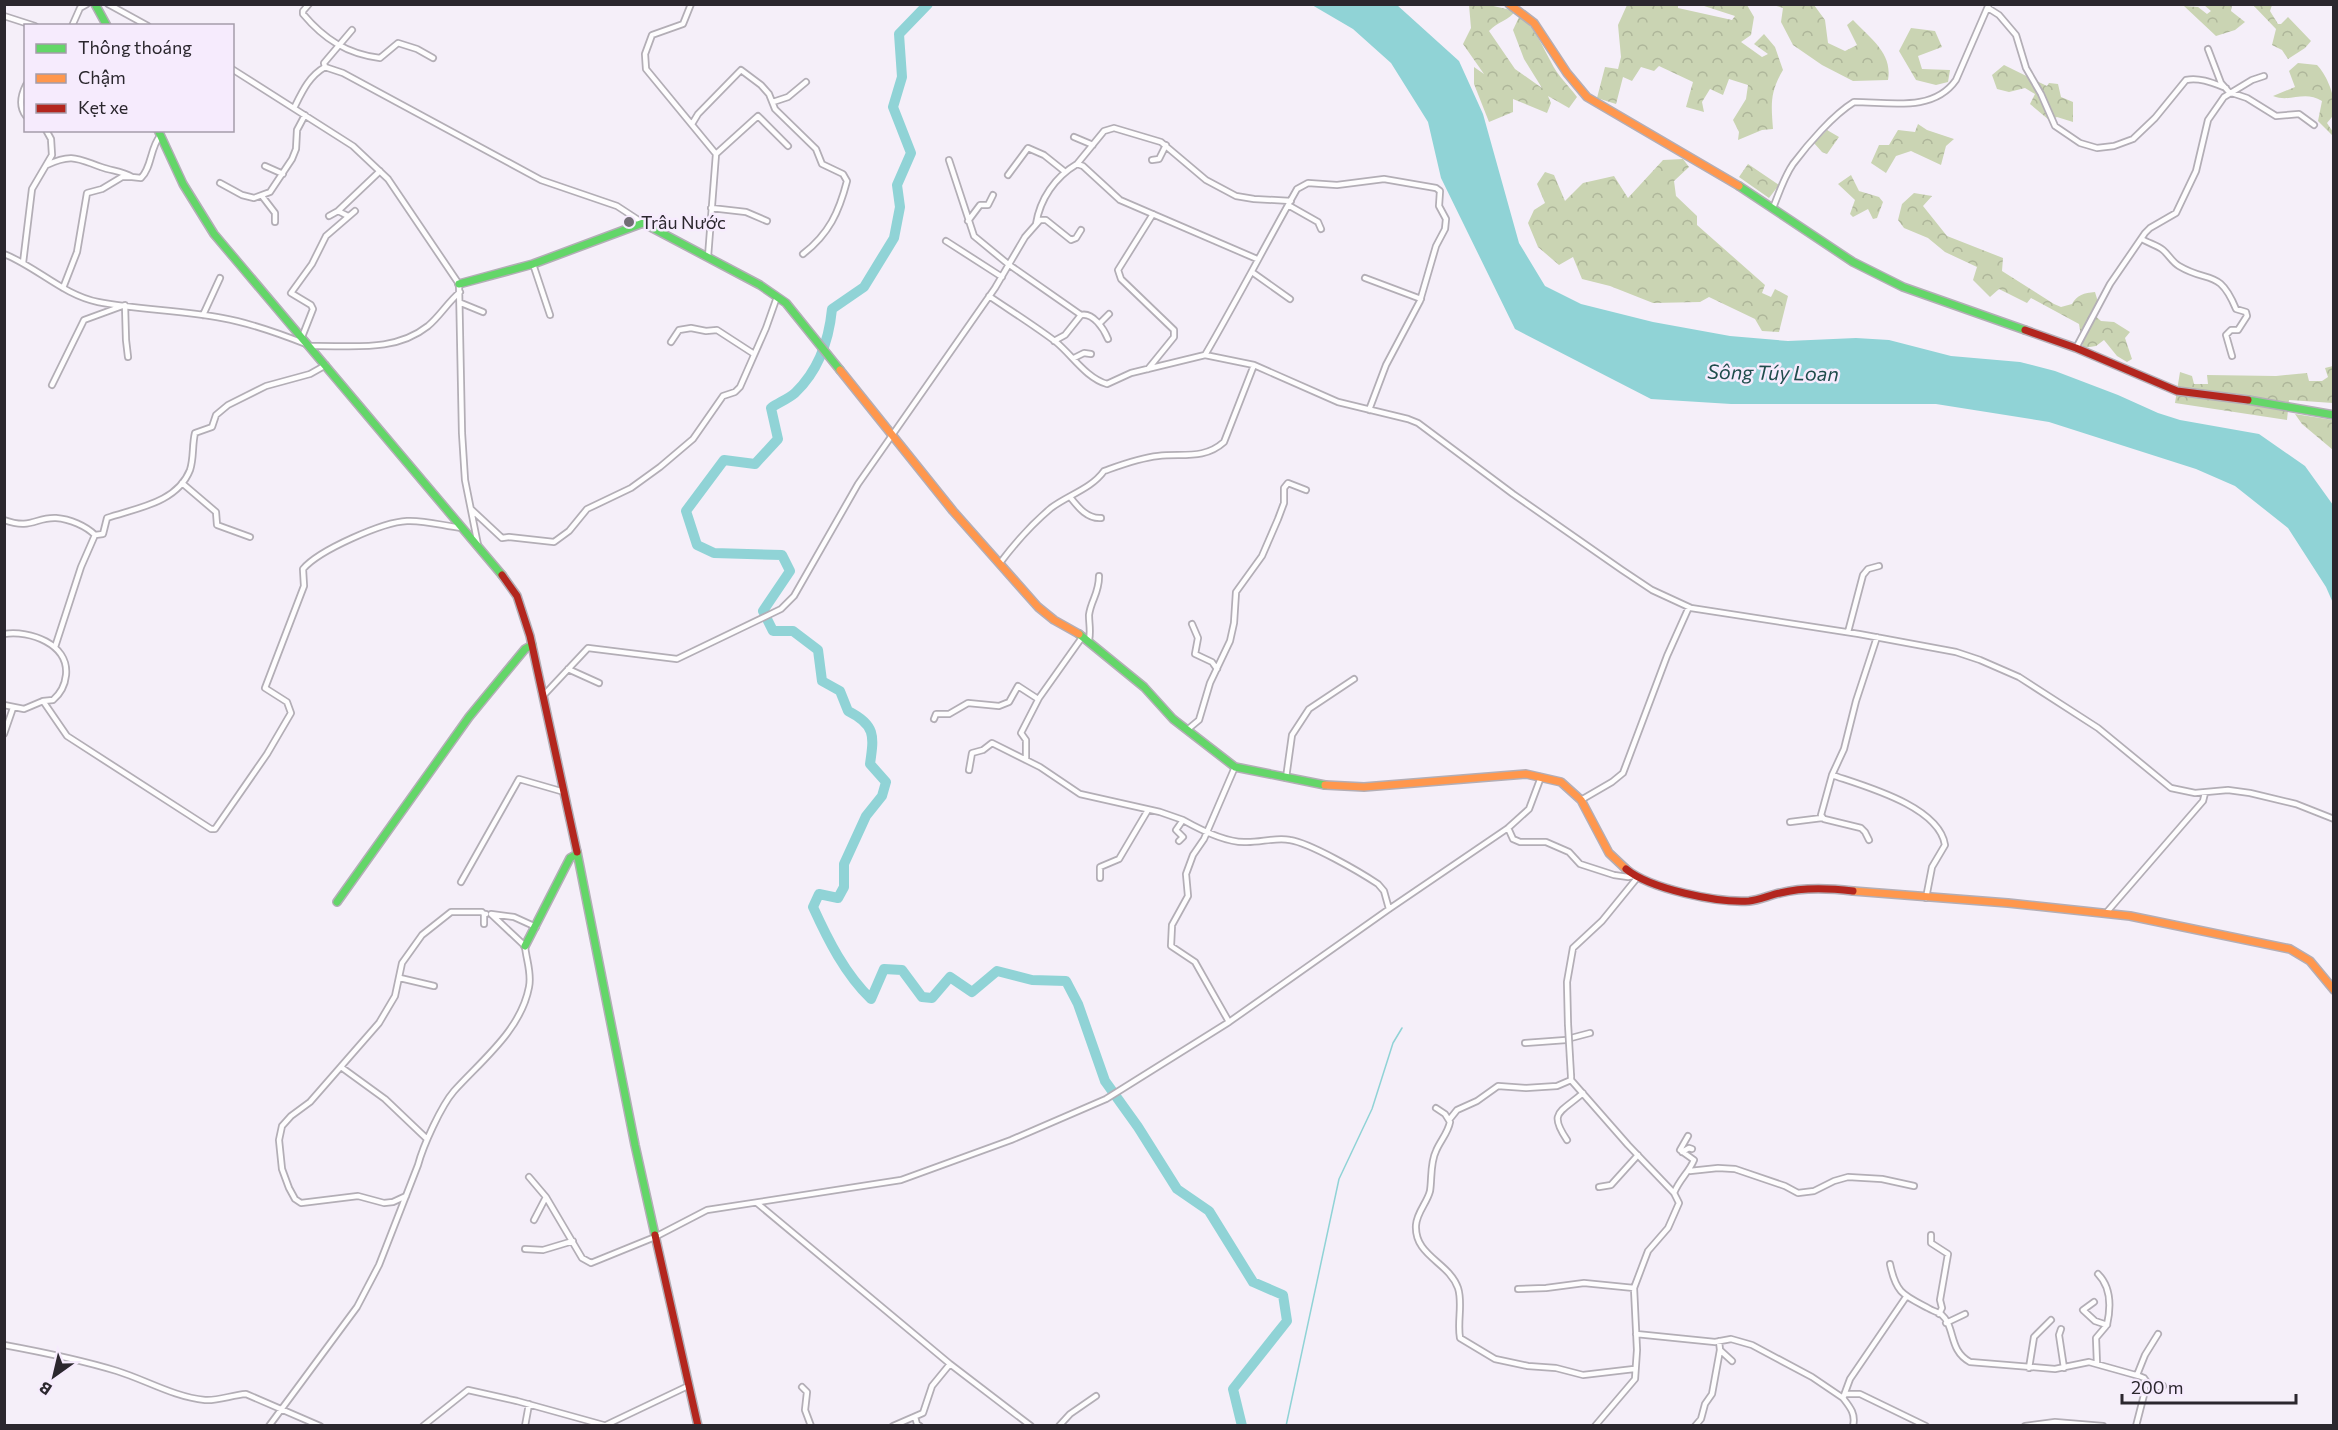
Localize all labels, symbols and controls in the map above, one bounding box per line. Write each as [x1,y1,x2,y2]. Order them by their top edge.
legend [24,24,234,132]
text: Thông thoáng [78,36,192,58]
text: Chậm [78,66,126,88]
text: Kẹt xe [78,96,128,118]
place label: Trâu Nước [641,211,726,233]
marker: Trâu Nước [622,215,636,229]
water label: Sông Túy Loan [1707,359,1839,385]
north arrow [24,1346,84,1406]
scale bar [2122,1367,2296,1405]
text: 200 m [2131,1376,2184,1398]
text: B [35,1378,55,1400]

